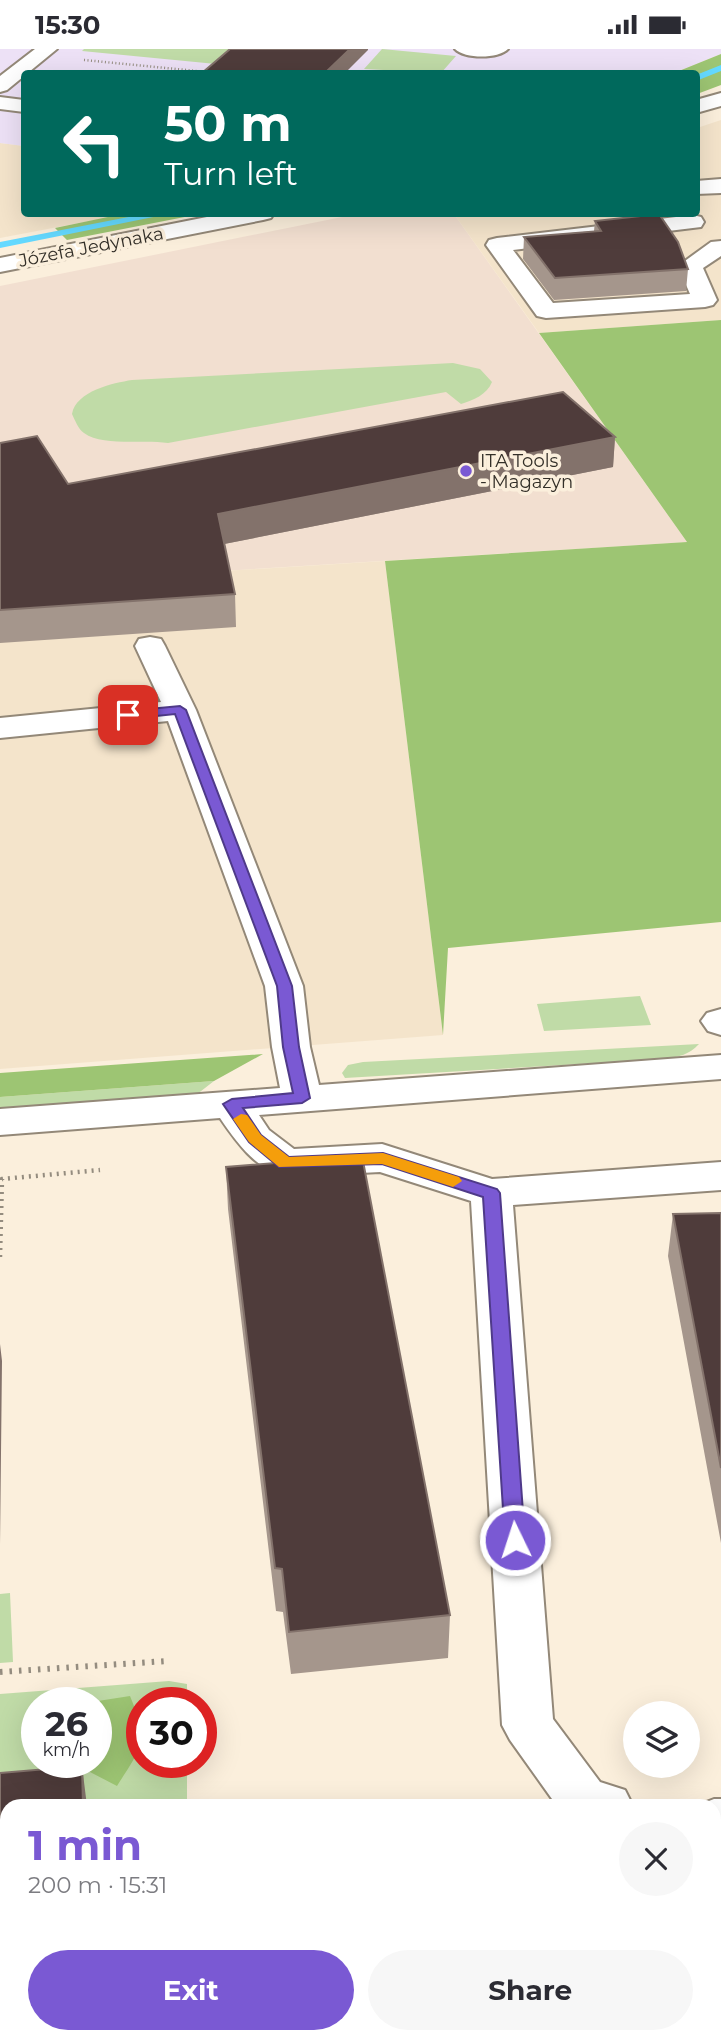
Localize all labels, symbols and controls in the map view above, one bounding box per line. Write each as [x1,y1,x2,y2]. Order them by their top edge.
text: 15:30 [35,9,101,41]
text: 50 m [164,94,292,153]
icon: left [49,98,140,189]
text: Turn left [164,154,298,193]
street label: Józefa Jedynaka [16,222,165,272]
place label: ITA Tools - Magazyn [480,450,573,493]
marker: ITA Tools - Magazyn [458,463,474,479]
pin [98,685,158,745]
icon: arrive [109,696,147,734]
position arrow [478,1503,552,1577]
speed limit sign: 30 [126,1687,217,1778]
map controls [623,1701,700,1778]
button: layers [623,1701,700,1778]
text: 26 [45,1702,88,1745]
text: km/h [42,1739,91,1761]
text: 1 min [28,1819,142,1871]
button: close [619,1822,693,1896]
text: 200 m · 15:31 [28,1871,167,1899]
button: Exit [28,1950,354,2030]
button: Share [368,1950,693,2030]

